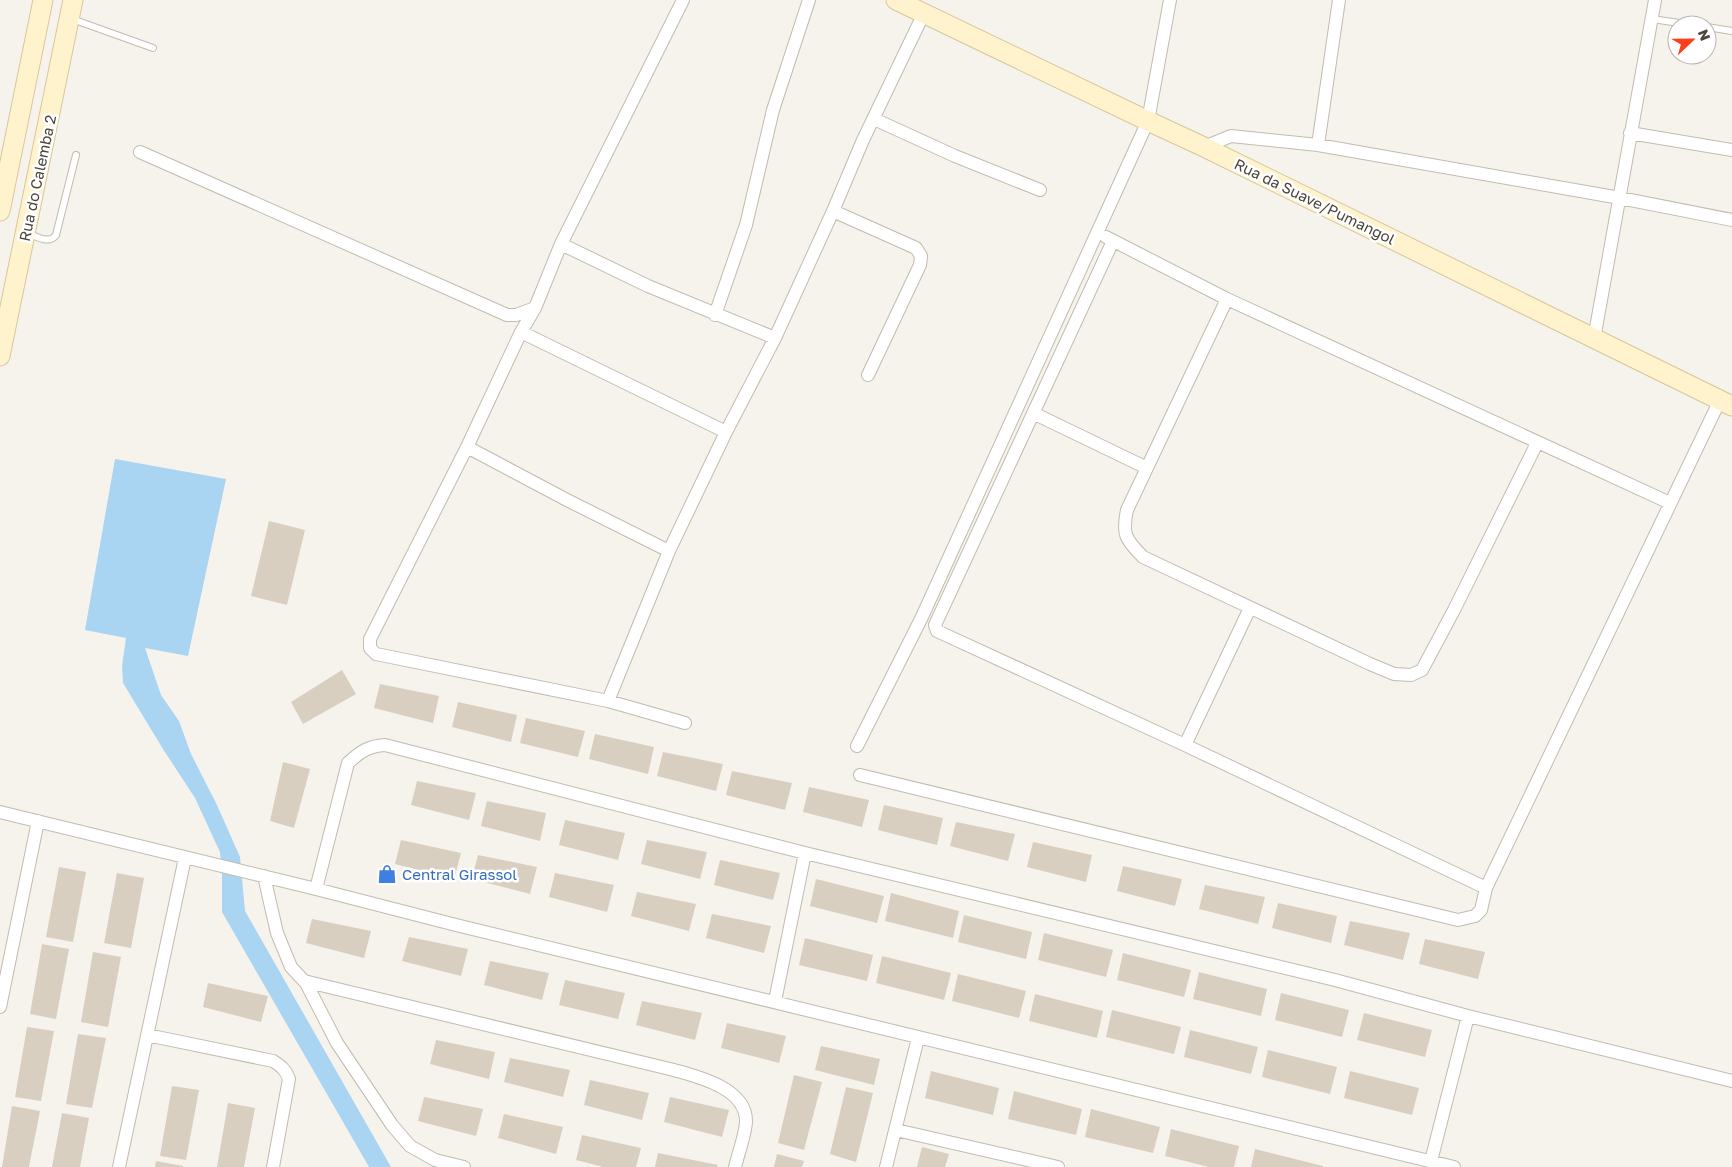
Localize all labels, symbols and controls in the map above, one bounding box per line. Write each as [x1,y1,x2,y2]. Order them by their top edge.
north arrow [1667,15,1717,65]
text: N [1695,27,1714,43]
street label: Rua do Calemba 2 [15,113,59,243]
street label: Rua da Suave/Pumangol [1232,154,1398,248]
shop icon: Central Girassol [376,863,398,885]
place label: Central Girassol [402,865,517,883]

